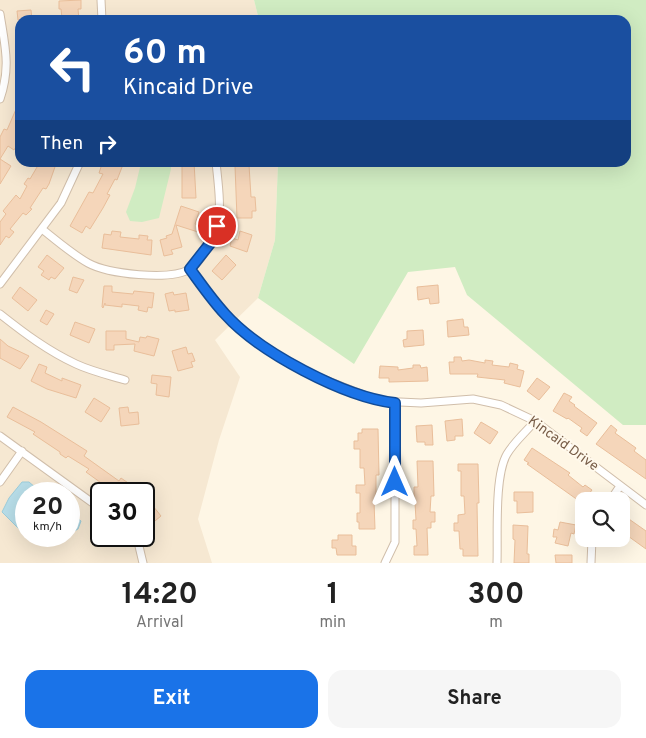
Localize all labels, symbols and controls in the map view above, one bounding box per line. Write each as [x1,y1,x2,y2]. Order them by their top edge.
text: 60 m [123,32,207,76]
icon: left [40,35,105,100]
text: Kincaid Drive [123,75,253,102]
icon: right [93,130,121,158]
text: Then [40,132,83,156]
pin [196,205,238,247]
icon: arrive [203,212,231,240]
street label: Kincaid Drive [524,413,602,475]
position arrow [368,455,420,507]
speed limit sign: 30 [90,482,155,547]
text: 20 [32,492,63,524]
map controls [575,492,630,547]
button: search [575,492,630,547]
text: km/h [33,519,62,535]
text: 14:20 [121,577,198,614]
text: 1 [327,577,339,614]
text: 300 [467,577,525,614]
text: Arrival [136,613,184,633]
text: min [319,613,346,633]
text: m [489,613,503,633]
button: Exit [25,670,318,728]
button: Share [328,670,621,728]

